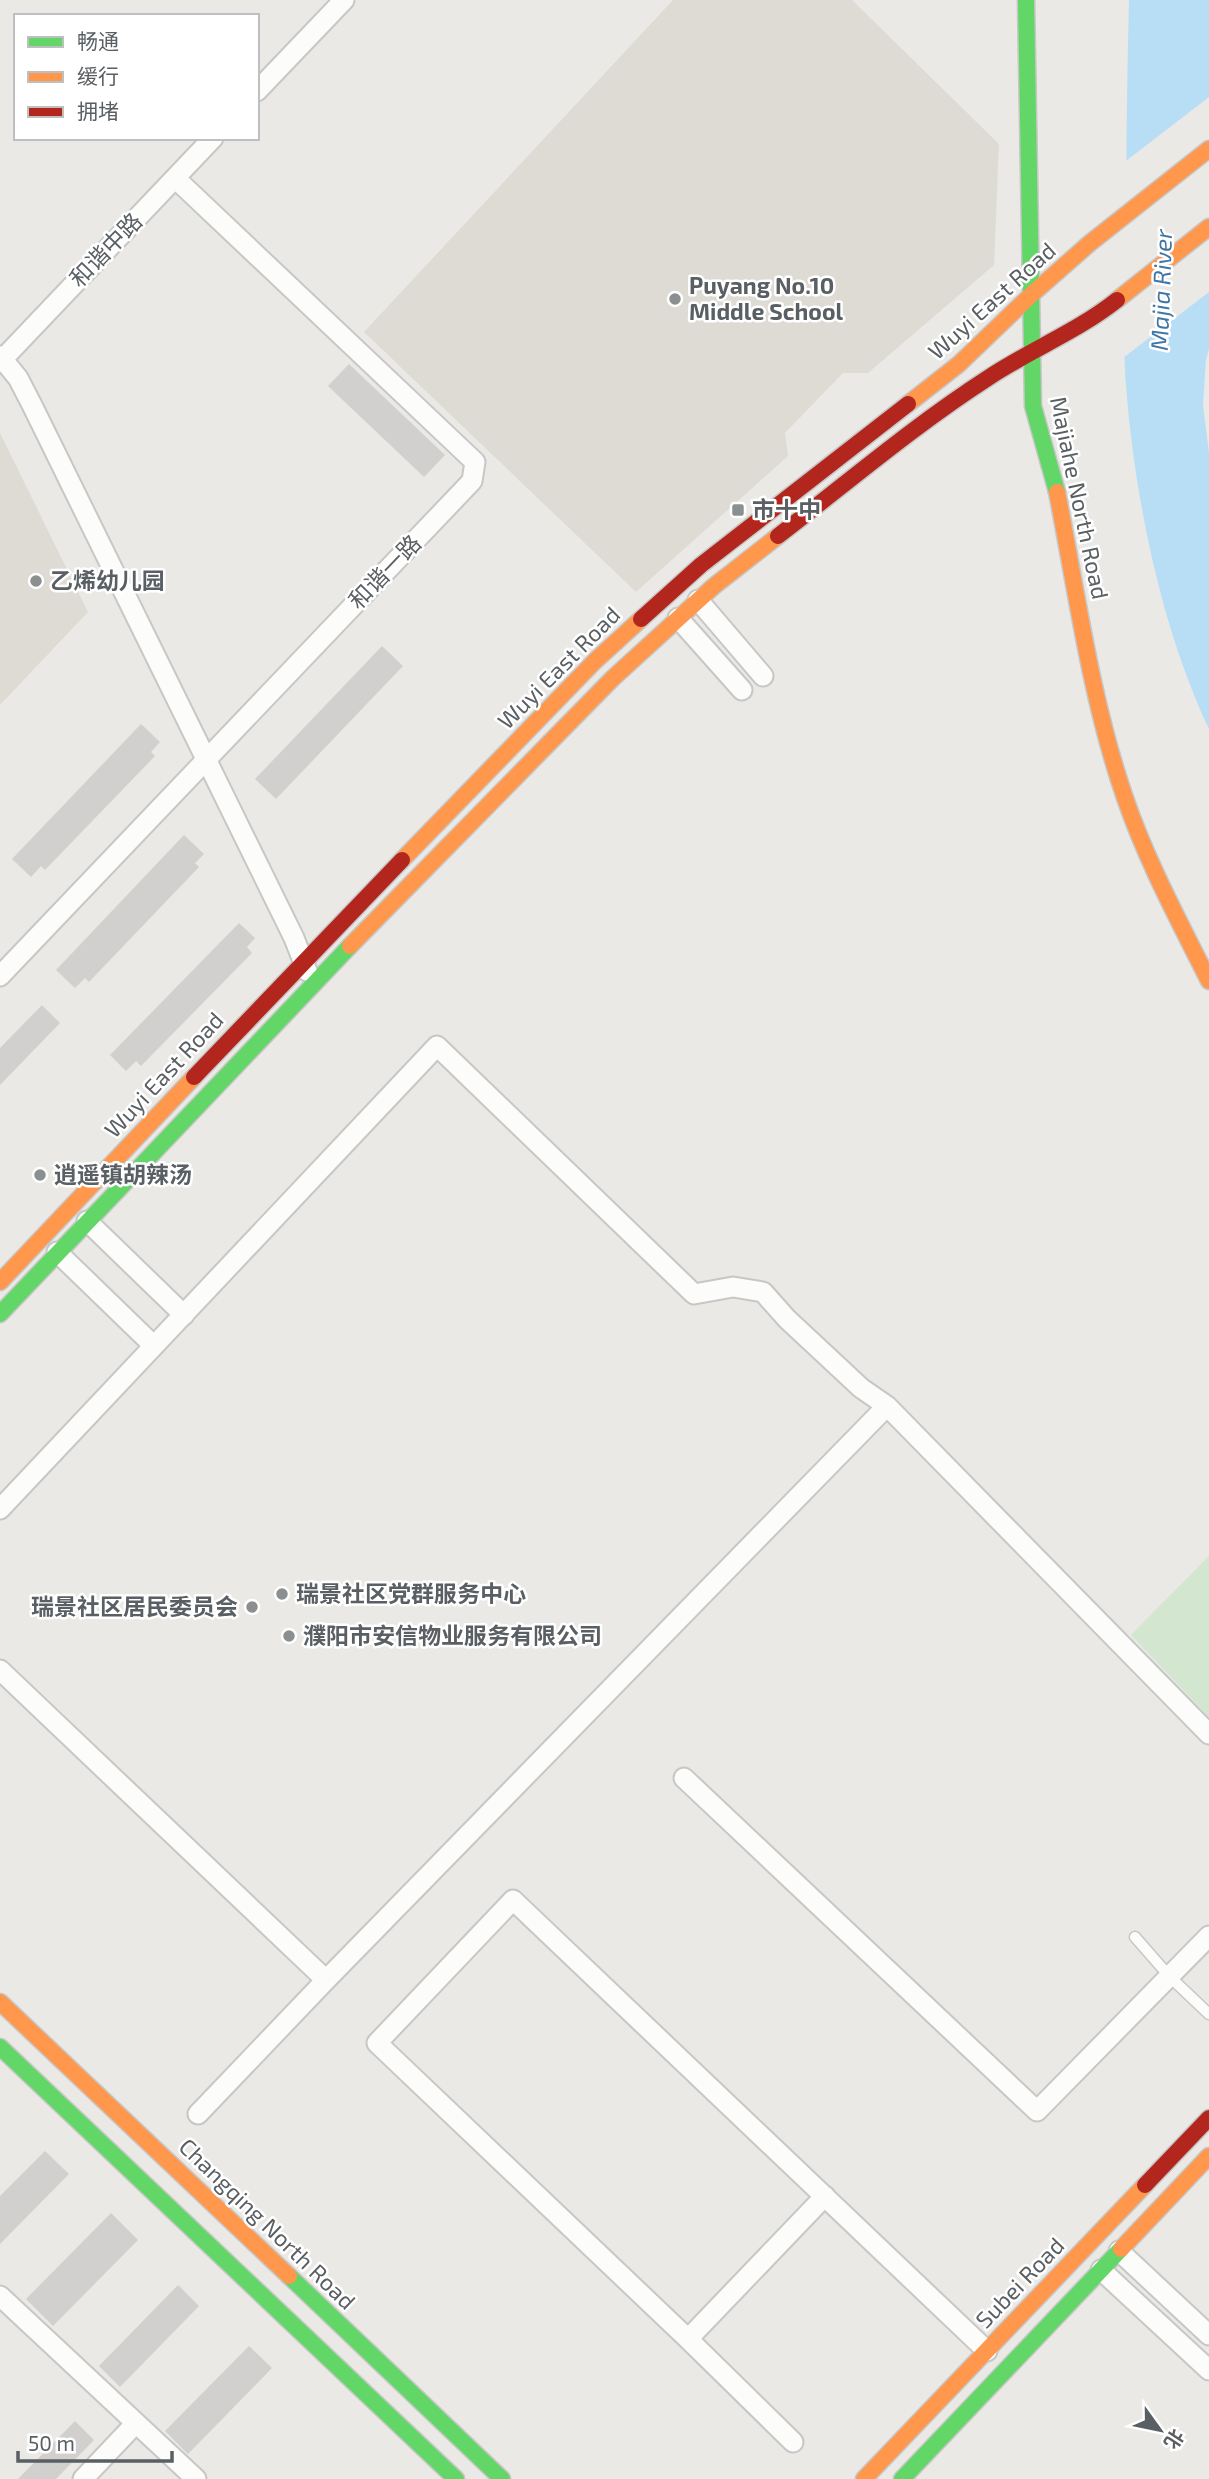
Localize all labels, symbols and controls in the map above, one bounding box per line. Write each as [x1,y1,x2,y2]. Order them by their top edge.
legend [14,14,259,140]
text: 畅通 [77,28,119,53]
text: 缓行 [77,63,119,88]
text: 拥堵 [77,98,119,123]
street label: 和谐中路 [63,206,147,292]
water label: Majia River [1144,228,1177,351]
street label: Wuyi East Road [922,236,1061,365]
place label: Puyang No.10 Middle School [689,271,843,325]
marker: Puyang No.10 Middle School [667,291,683,307]
street label: Majiahe North Road [1045,394,1115,602]
place label: 市十中 [752,495,821,523]
marker: 市十中 [730,502,746,518]
street label: 和谐一路 [342,528,426,614]
place label: 乙烯幼儿园 [50,566,165,594]
marker: 乙烯幼儿园 [28,573,44,589]
street label: Wuyi East Road [491,600,625,734]
street label: Wuyi East Road [98,1006,229,1143]
place label: 逍遥镇胡辣汤 [54,1160,192,1188]
marker: 逍遥镇胡辣汤 [32,1167,48,1183]
place label: 瑞景社区党群服务中心 [296,1579,526,1607]
marker: 瑞景社区党群服务中心 [274,1586,290,1602]
place label: 瑞景社区居民委员会 [31,1592,238,1620]
marker: 瑞景社区居民委员会 [244,1599,260,1615]
place label: 濮阳市安信物业服务有限公司 [303,1621,602,1649]
marker: 濮阳市安信物业服务有限公司 [281,1628,297,1644]
street label: Changqing North Road [174,2132,362,2315]
street label: Subei Road [969,2231,1069,2333]
north arrow [1125,2395,1195,2465]
scale bar [18,2420,172,2464]
text: 北 [1160,2425,1189,2454]
text: 50 m [28,2430,75,2455]

